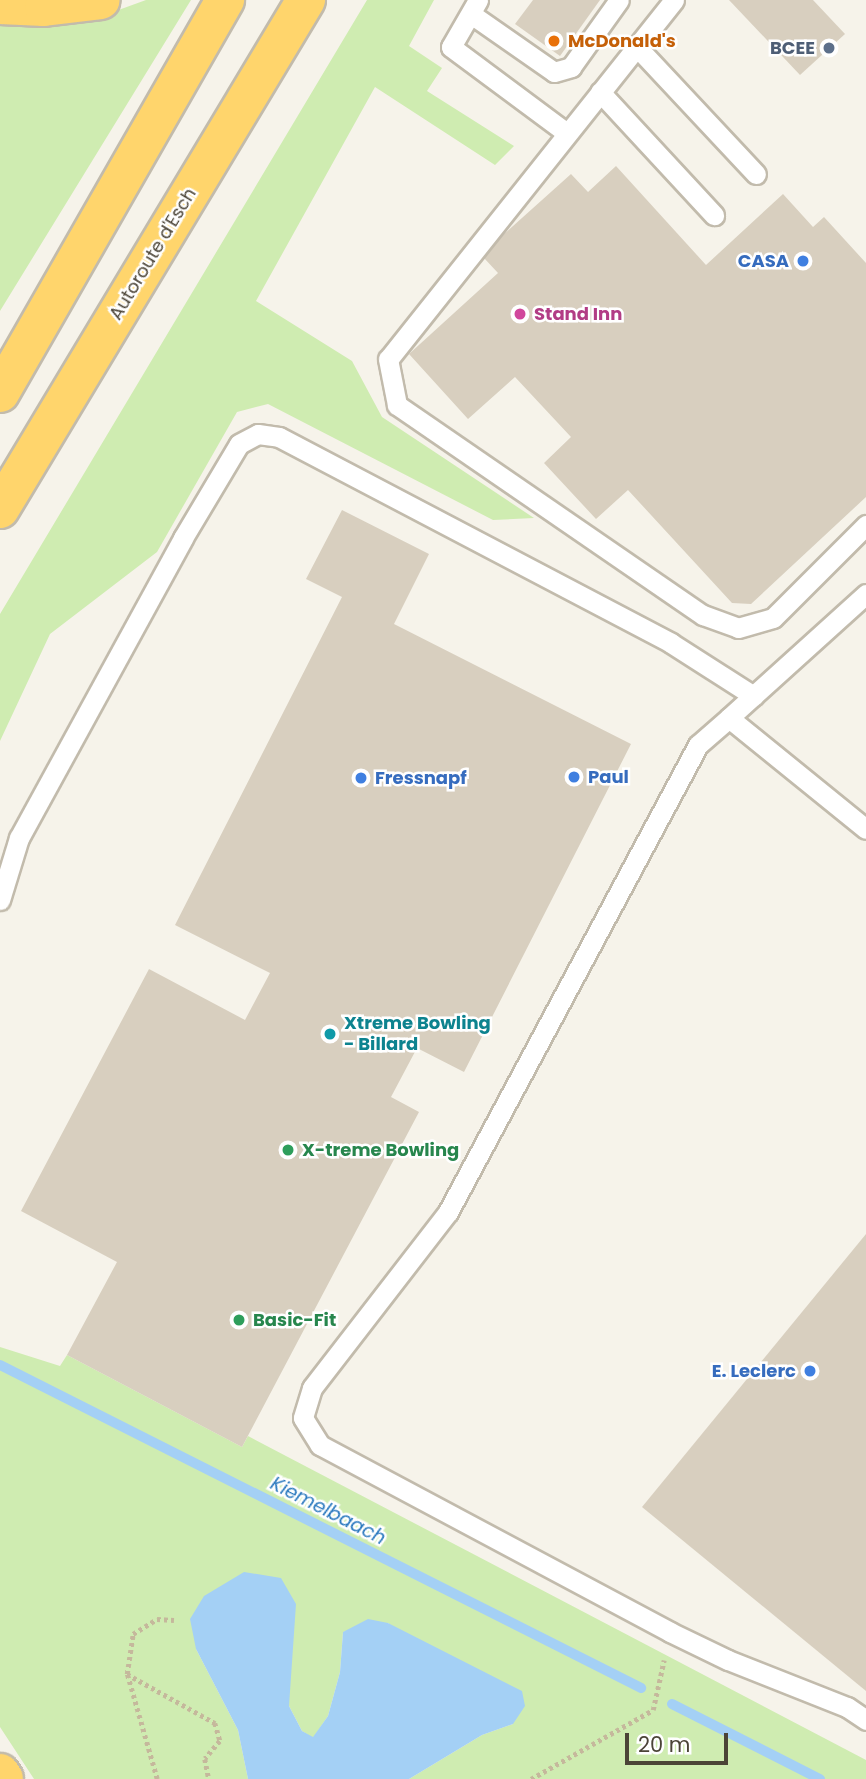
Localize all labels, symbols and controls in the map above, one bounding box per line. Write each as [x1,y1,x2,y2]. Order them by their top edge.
place label: McDonald's [568,30,676,52]
marker: McDonald's [546,33,562,49]
place label: BCEE [770,37,815,59]
marker: BCEE [821,40,837,56]
street label: Autoroute d'Esch [105,184,201,324]
place label: CASA [738,250,789,272]
marker: CASA [795,253,811,269]
place label: Stand Inn [534,303,622,325]
marker: Stand Inn [512,306,528,322]
place label: Paul [588,766,629,788]
place label: Fressnapf [375,767,467,789]
marker: Paul [566,769,582,785]
marker: Fressnapf [353,770,369,786]
place label: Xtreme Bowling - Billard [344,1013,491,1056]
marker: Xtreme Bowling - Billard [322,1026,338,1042]
place label: X-treme Bowling [302,1139,459,1161]
marker: X-treme Bowling [280,1142,296,1158]
place label: Basic-Fit [253,1309,336,1331]
marker: Basic-Fit [231,1312,247,1328]
place label: E. Leclerc [712,1360,796,1382]
marker: E. Leclerc [802,1363,818,1379]
water label: Kiemelbaach [267,1472,389,1550]
scale bar [628,1720,731,1764]
text: 20 m [638,1730,691,1759]

